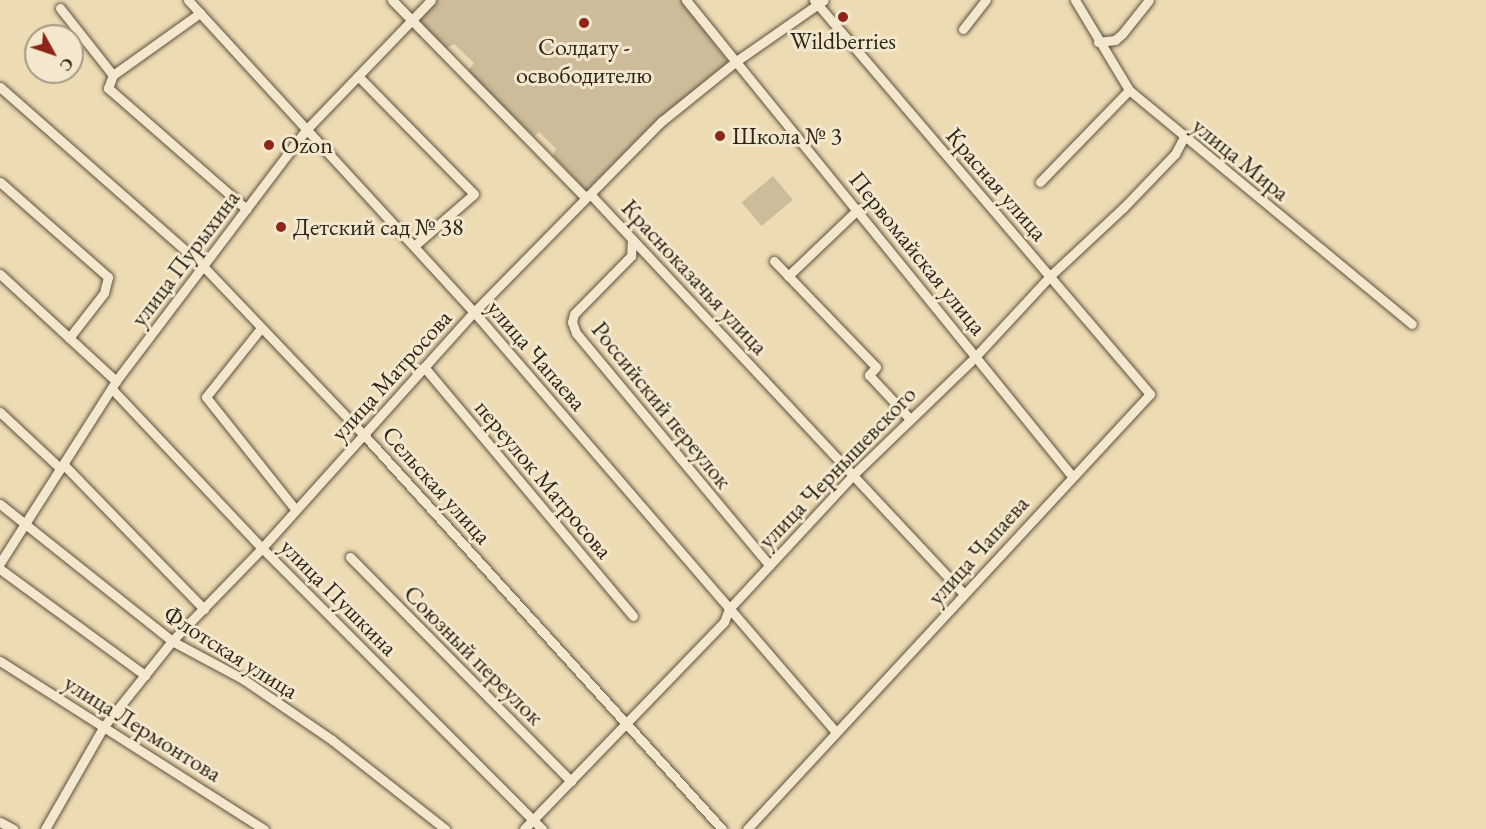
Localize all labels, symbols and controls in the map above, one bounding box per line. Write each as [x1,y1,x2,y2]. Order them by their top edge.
marker: Wildberries [836,10,850,24]
marker: Солдату - освободителю [577,16,591,30]
north arrow [24,24,84,84]
place label: Wildberries [790,27,896,55]
place label: Солдату - освободителю [516,33,652,89]
text: С [55,53,78,76]
street label: улица Мира [1187,111,1295,207]
place label: Школа № 3 [732,122,842,150]
street label: Красная улица [940,122,1054,246]
marker: Школа № 3 [713,129,727,143]
place label: Ozon [281,131,333,159]
marker: Ozon [262,138,276,152]
street label: Первомайская улица [843,165,993,341]
street label: улица Пурыхина [124,184,246,332]
street label: Красноказачья улица [616,193,774,361]
place label: Детский сад № 38 [293,213,463,241]
marker: Детский сад № 38 [274,220,288,234]
street label: улица Чапаева [481,294,593,416]
street label: улица Матросова [325,303,457,447]
street label: Российский переулок [586,315,738,495]
street label: улица Чернышевского [752,380,922,554]
street label: переулок Матросова [469,394,619,564]
street label: Сельская улица [376,420,498,550]
street label: улица Чапаева [921,489,1035,611]
street label: улица Пушкина [274,532,404,662]
street label: Союзный переулок [398,579,550,731]
street label: Флотская улица [158,599,304,705]
street label: улица Лермонтова [59,668,227,788]

